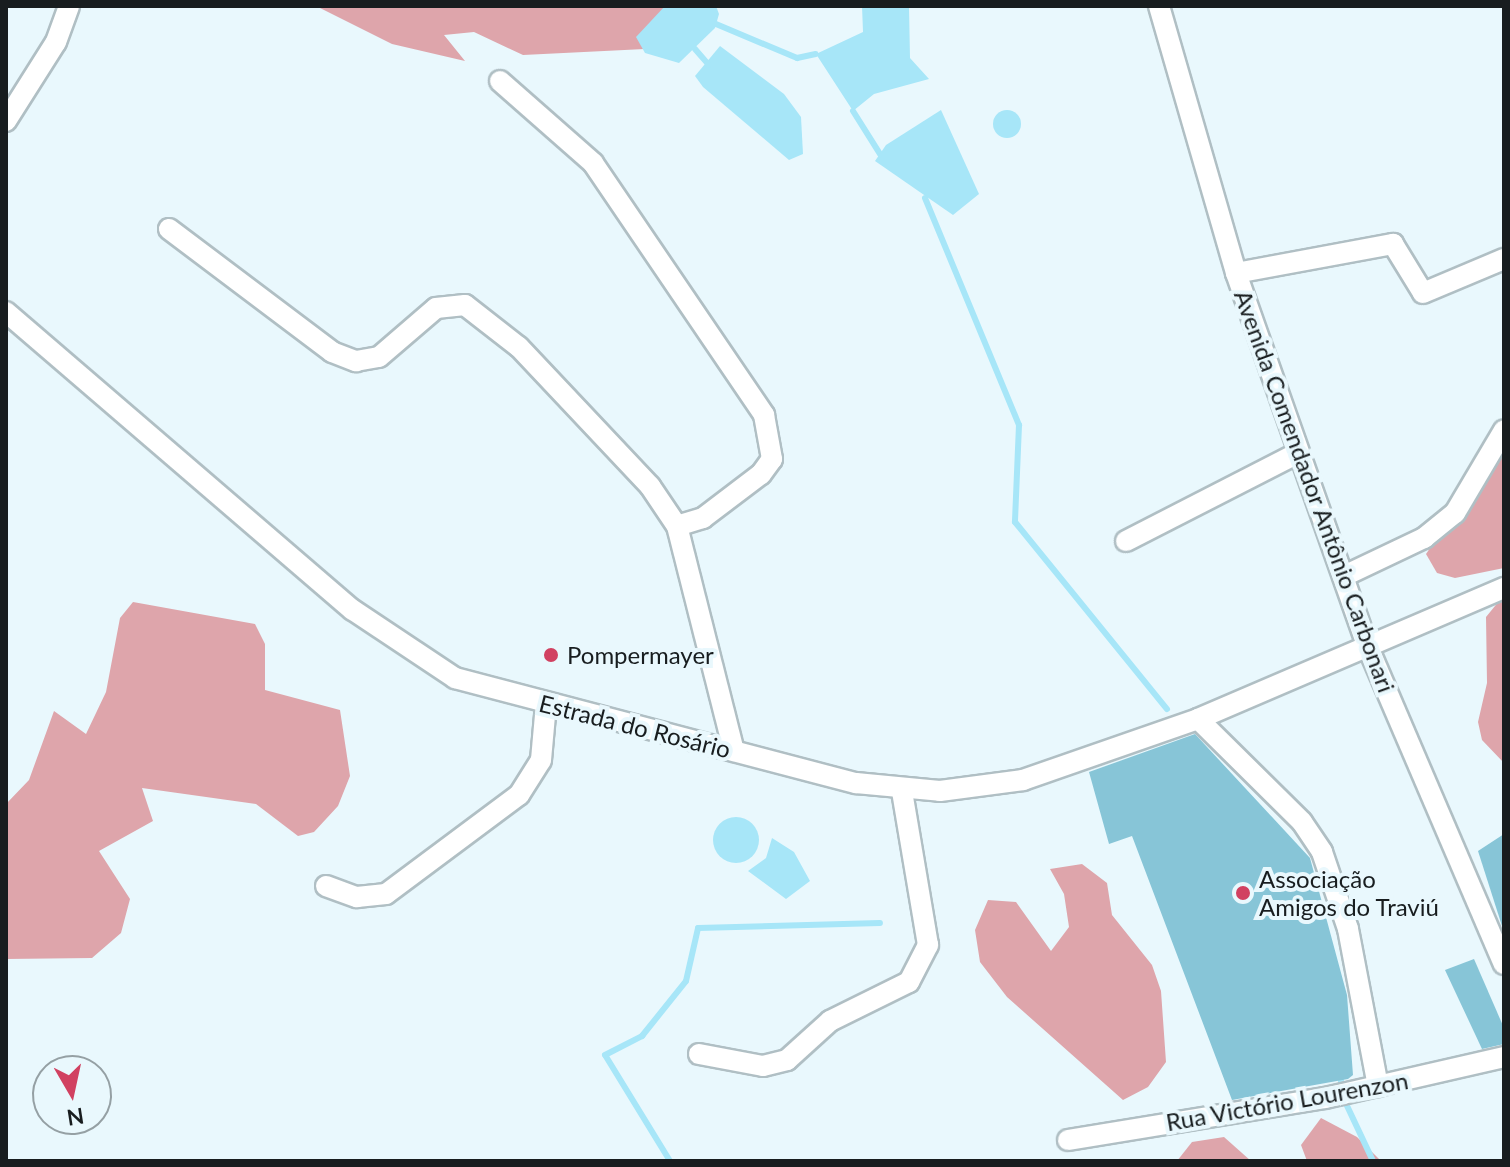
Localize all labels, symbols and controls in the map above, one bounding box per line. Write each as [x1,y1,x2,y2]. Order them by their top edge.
street label: Avenida Comendador Antônio Carbonari [1228,285,1402,697]
place label: Pompermayer [567,641,714,669]
marker: Pompermayer [542,646,560,664]
street label: Estrada do Rosário [536,688,734,764]
place label: Associação Amigos do Traviú [1259,865,1440,921]
marker: Associação Amigos do Traviú [1234,884,1252,902]
north arrow [32,1055,112,1135]
street label: Rua Victório Lourenzon [1163,1065,1411,1137]
text: N [65,1103,86,1132]

